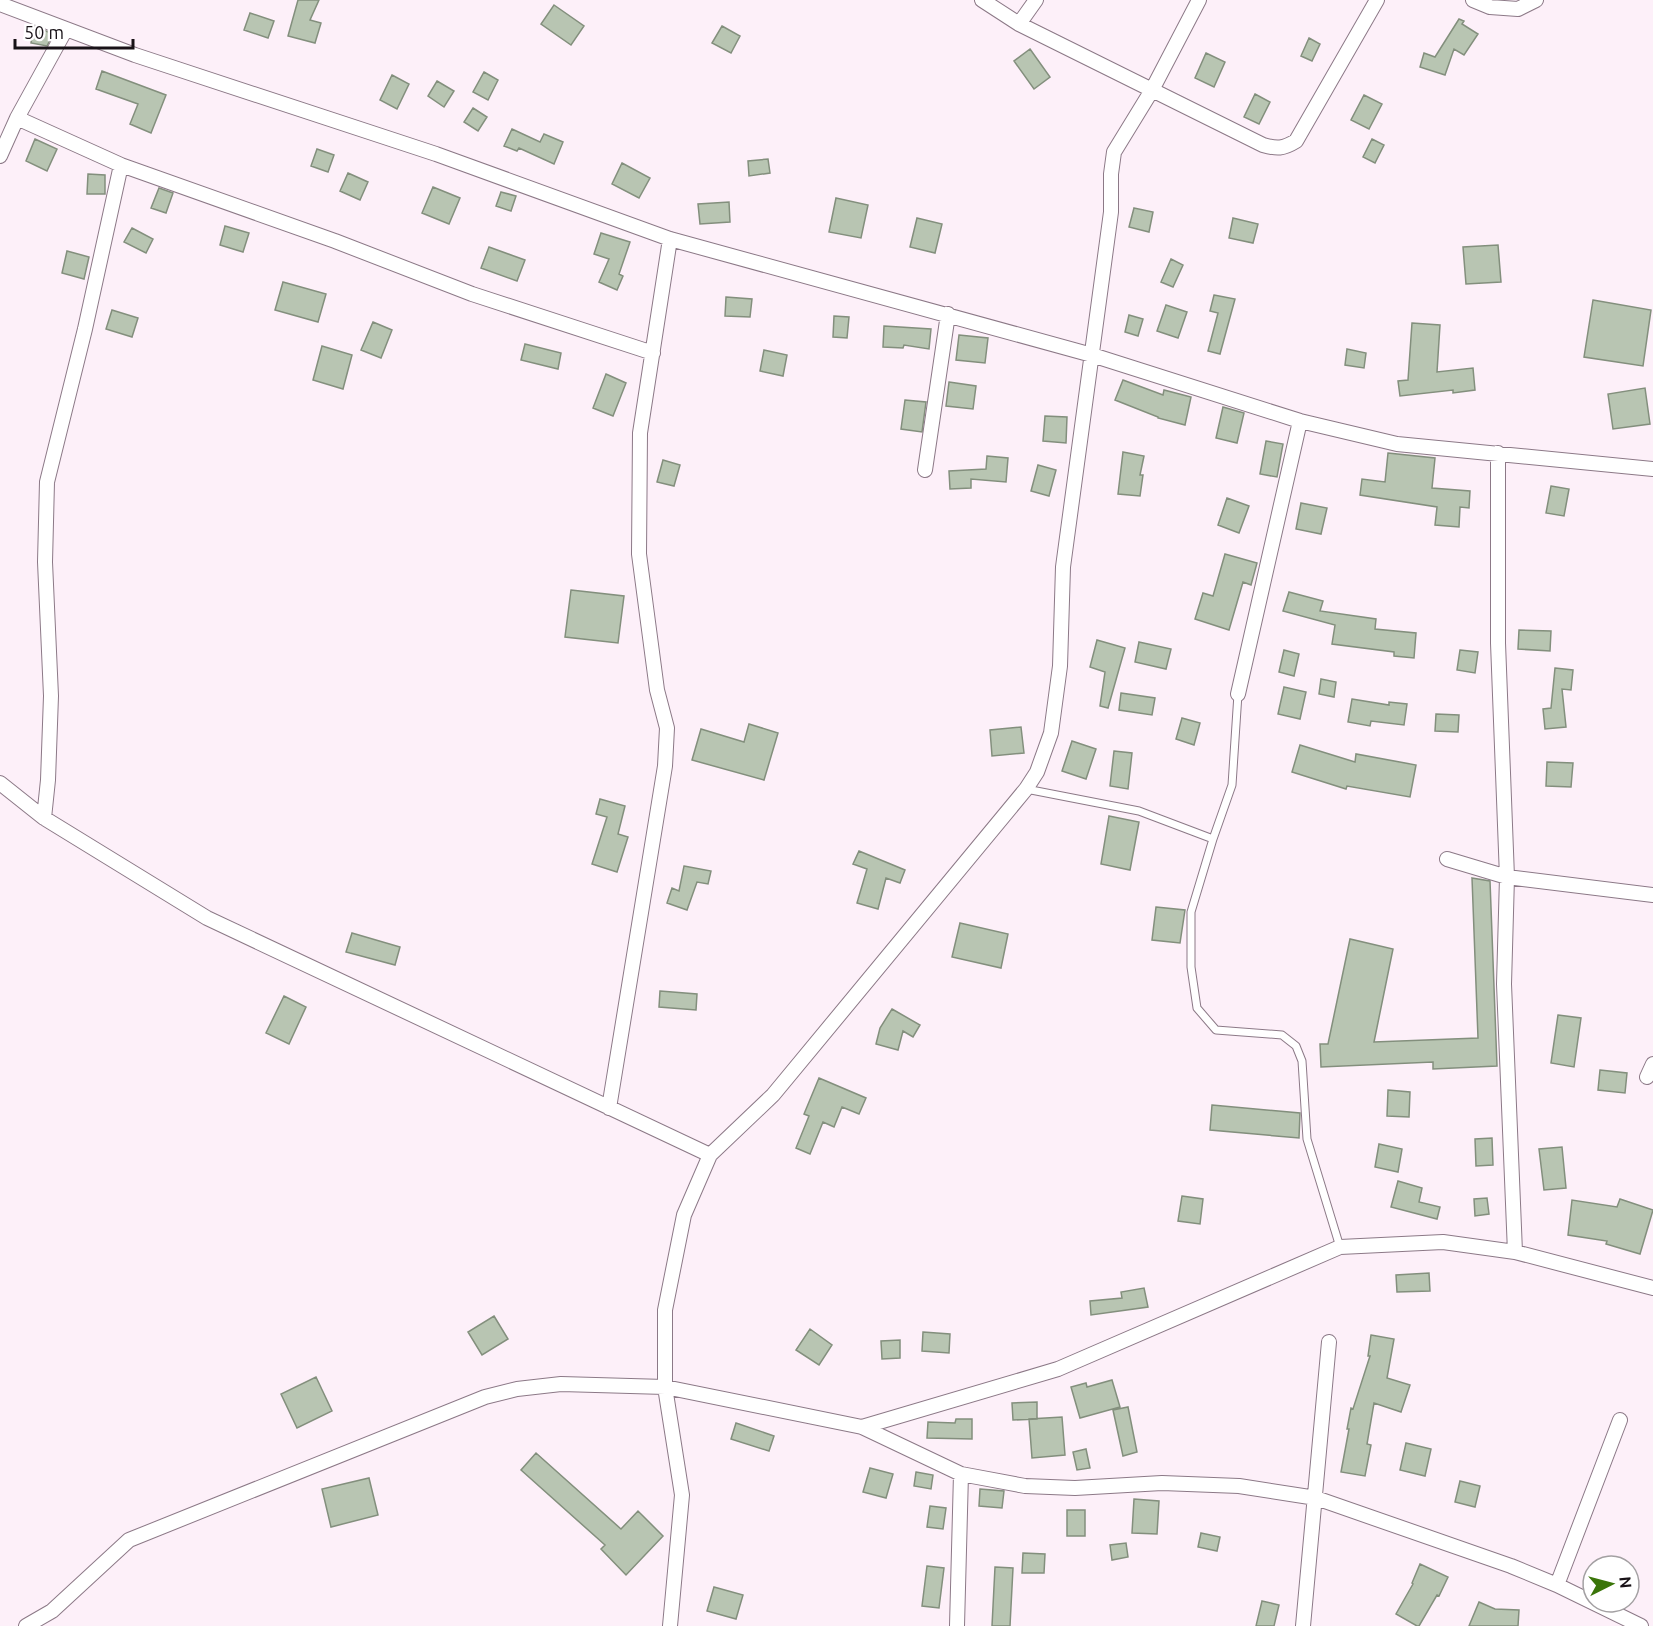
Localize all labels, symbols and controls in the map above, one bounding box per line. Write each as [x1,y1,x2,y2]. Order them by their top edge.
scale bar [15,12,134,50]
text: 50 m [24,22,64,42]
north arrow [1581,1554,1641,1614]
text: N [1616,1576,1635,1589]

